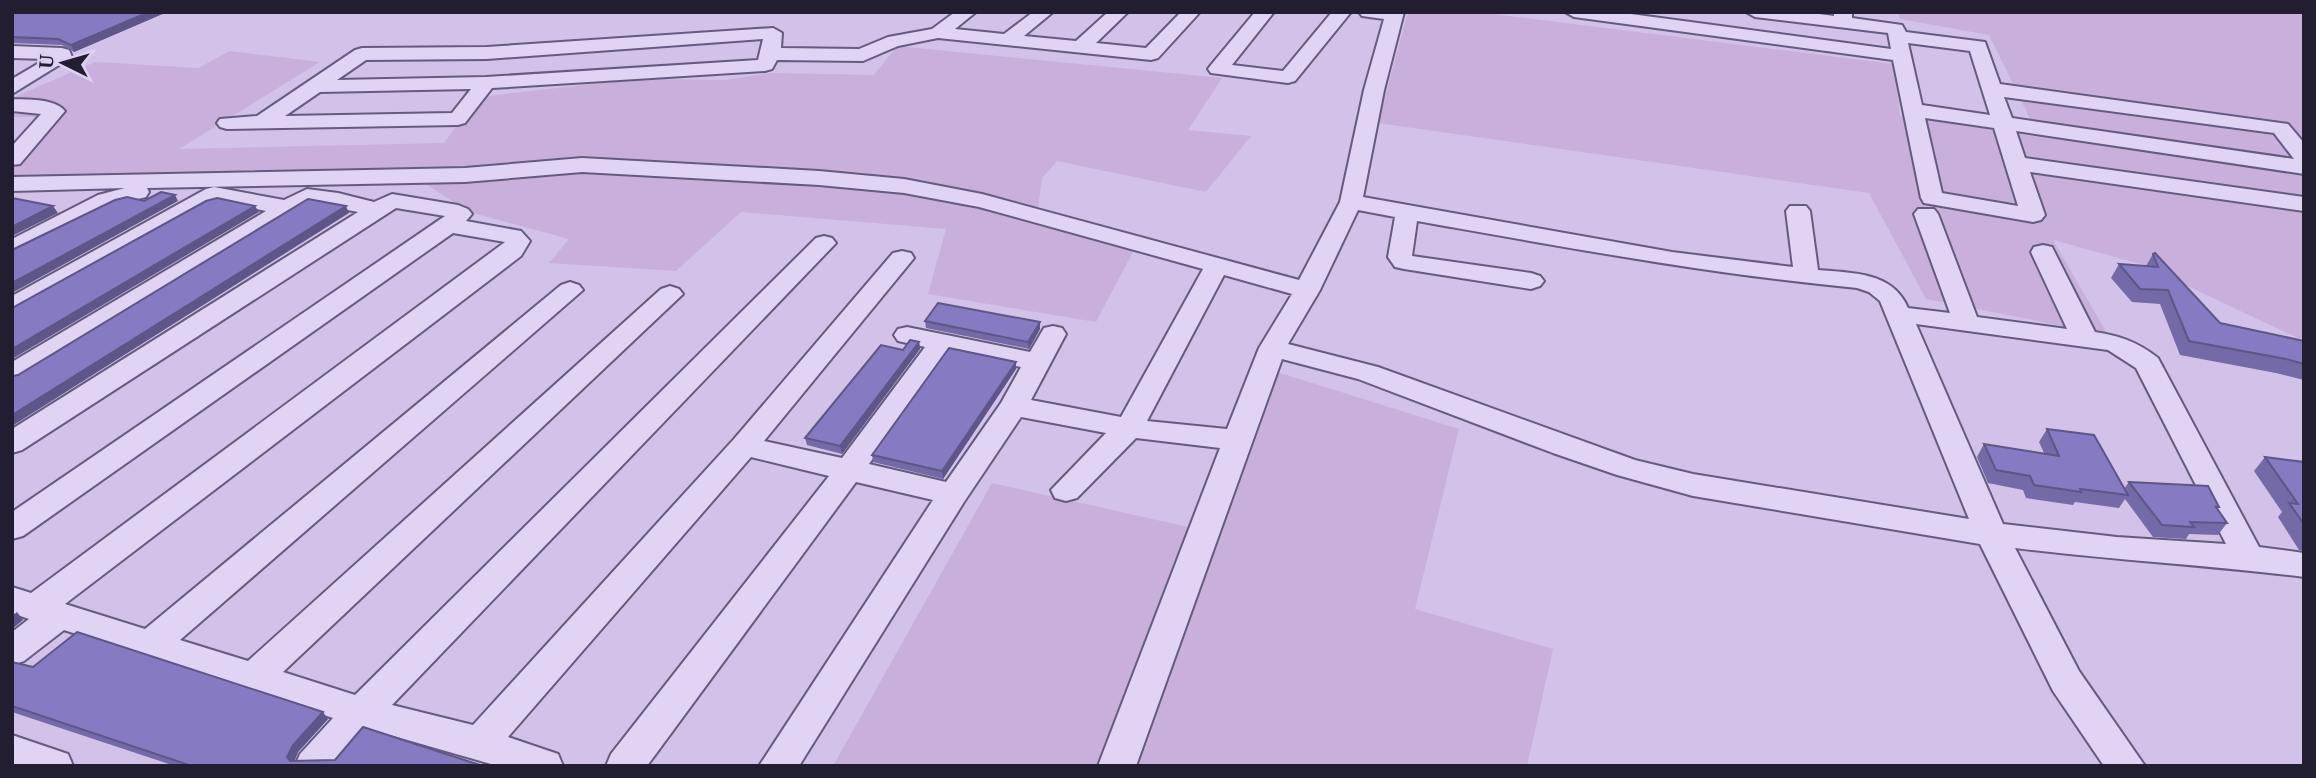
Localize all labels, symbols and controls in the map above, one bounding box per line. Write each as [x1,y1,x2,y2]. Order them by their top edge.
north arrow [28,28,98,98]
text: U [32,53,60,70]

